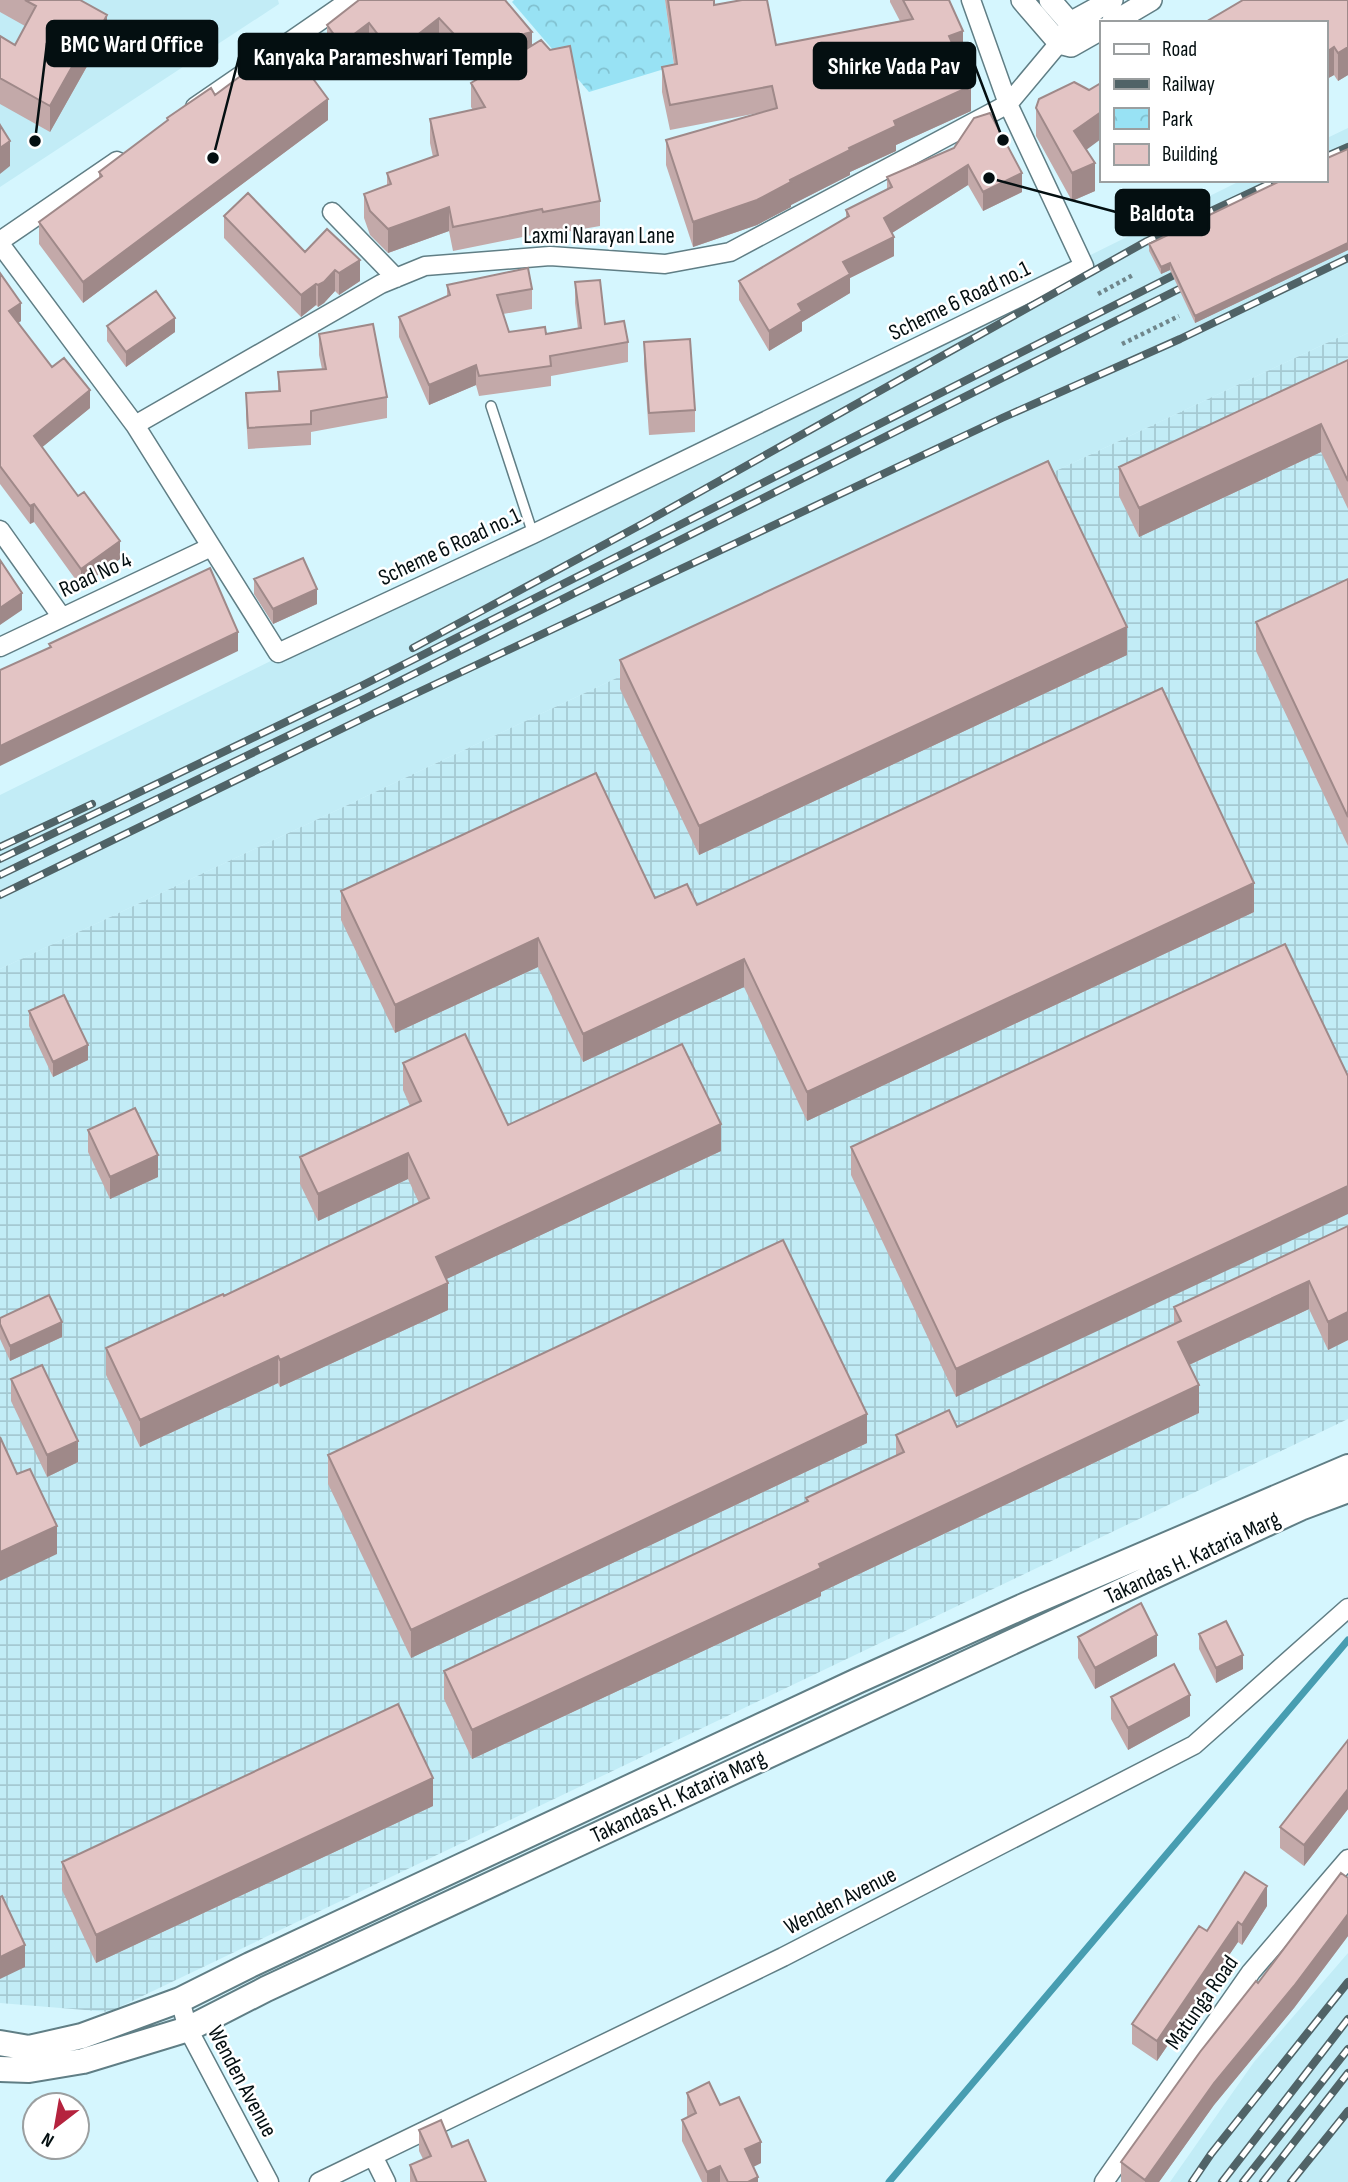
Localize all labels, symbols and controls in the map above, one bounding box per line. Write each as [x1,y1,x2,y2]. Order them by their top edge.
callout: BMC Ward Office [47,21,217,66]
legend [1100,21,1327,182]
text: BMC Ward Office [61,30,203,59]
callout: Kanyaka Parameshwari Temple [239,34,526,79]
text: Road [1162,37,1197,62]
text: Kanyaka Parameshwari Temple [253,43,513,72]
callout: Shirke Vada Pav [814,43,975,88]
text: Shirke Vada Pav [828,52,960,81]
text: Railway [1162,72,1215,97]
text: Park [1162,107,1193,132]
text: Building [1162,142,1218,167]
callout: Baldota [1116,190,1209,235]
text: Baldota [1130,199,1194,228]
street label: Laxmi Narayan Lane [523,222,675,250]
street label: Scheme 6 Road no.1 [884,255,1034,347]
street label: Scheme 6 Road no.1 [374,502,525,592]
street label: Road No 4 [55,546,136,604]
street label: Takandas H. Kataria Marg [1100,1505,1285,1611]
street label: Takandas H. Kataria Marg [586,1744,771,1850]
street label: Wenden Avenue [780,1861,901,1941]
street label: Matunga Road [1159,1950,1244,2055]
street label: Wenden Avenue [201,2021,283,2142]
north arrow [21,2091,91,2161]
text: N [38,2127,58,2152]

